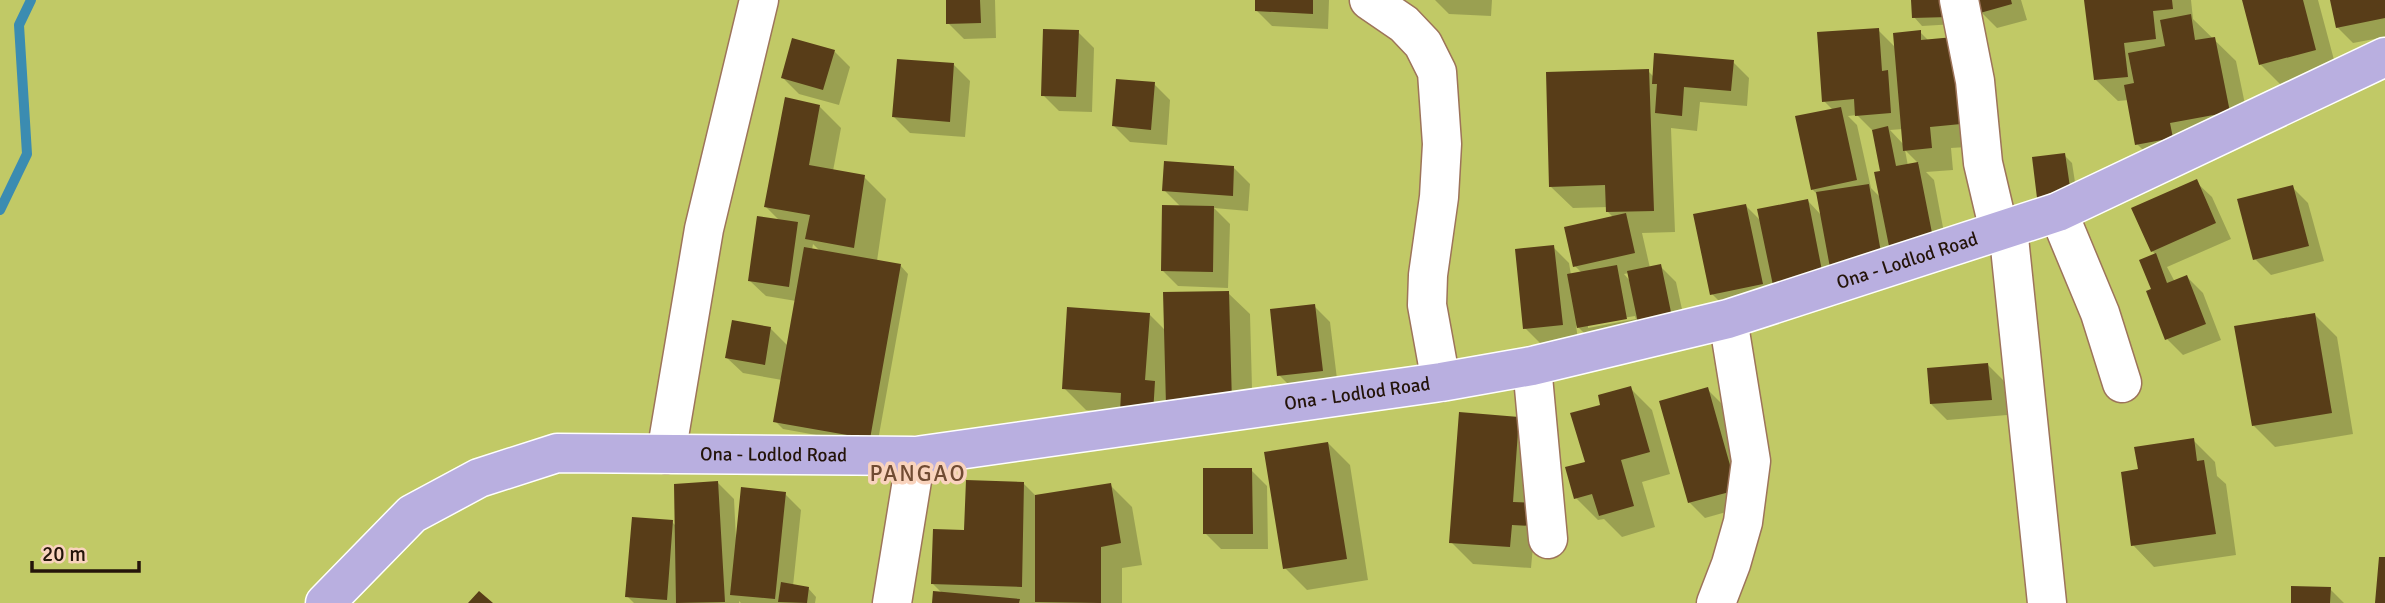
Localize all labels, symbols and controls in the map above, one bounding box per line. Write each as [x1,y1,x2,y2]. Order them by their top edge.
street label: Ona - Lodlod Road [1834,227,1981,295]
street label: Ona - Lodlod Road [1283,372,1432,416]
street label: Ona - Lodlod Road [700,442,847,467]
district label: PANGAO [869,459,967,488]
scale bar [32,530,138,574]
text: 20 m [42,541,86,567]

